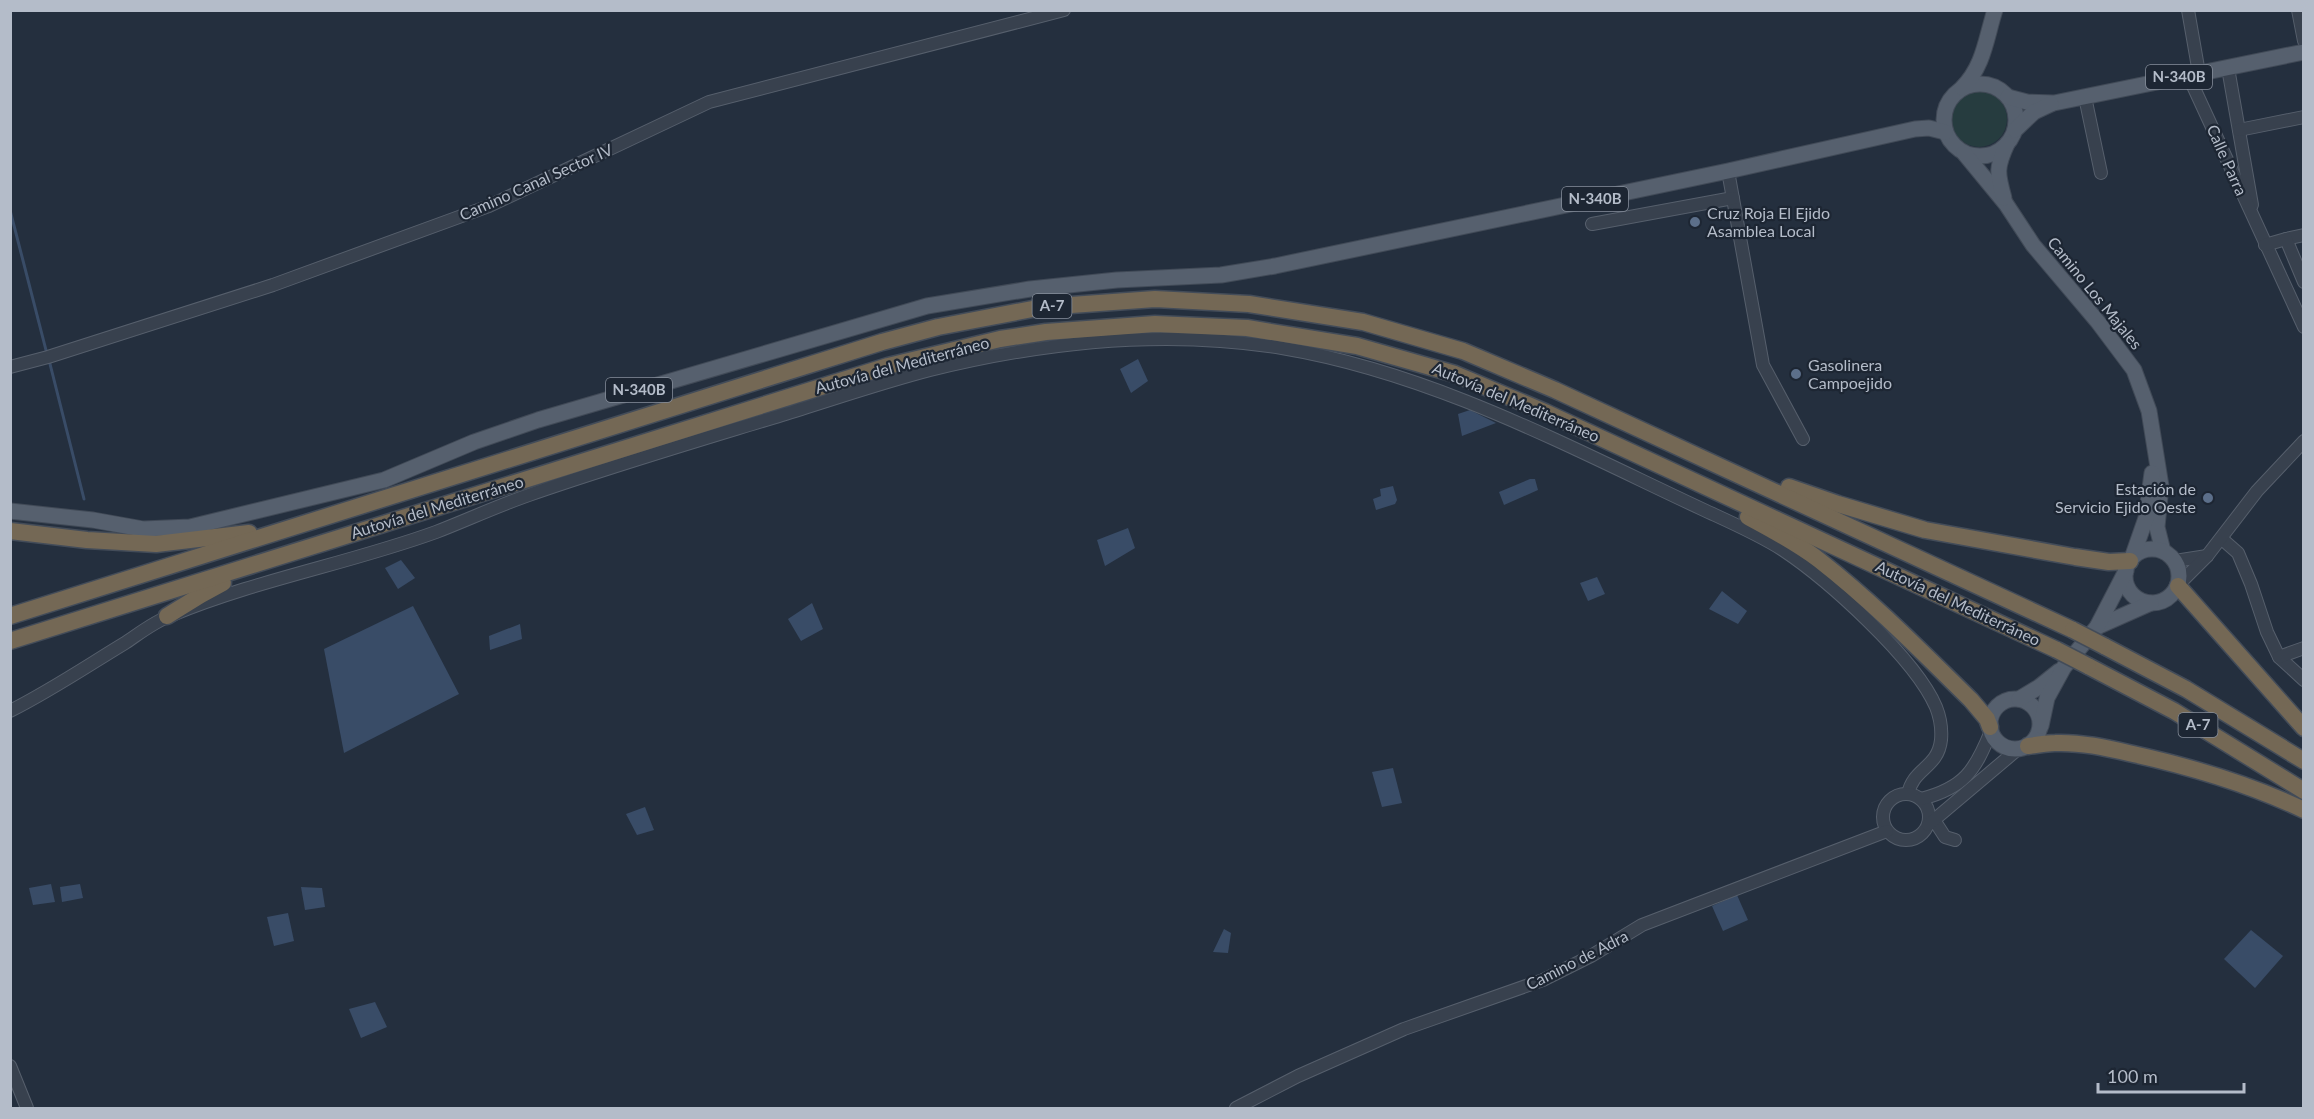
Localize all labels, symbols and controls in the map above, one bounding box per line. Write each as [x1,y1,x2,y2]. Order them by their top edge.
road number: N-340B [2146,65,2212,89]
street label: Calle Parra [2203,121,2251,198]
street label: Camino Canal Sector IV [456,139,615,224]
road number: N-340B [1562,187,1628,211]
place label: Cruz Roja El Ejido Asamblea Local [1707,203,1830,240]
marker: Cruz Roja El Ejido Asamblea Local [1688,215,1702,229]
street label: Camino Los Majales [2044,233,2147,353]
road number: A-7 [1032,294,1072,318]
street label: Autovía del Mediterráneo [813,332,991,397]
place label: Gasolinera Campoejido [1808,355,1892,392]
street label: Autovía del Mediterráneo [1430,358,1603,445]
marker: Gasolinera Campoejido [1789,367,1803,381]
road number: N-340B [606,378,672,402]
street label: Autovía del Mediterráneo [348,471,525,542]
place label: Estación de Servicio Ejido Oeste [2055,479,2196,516]
marker: Estación de Servicio Ejido Oeste [2201,491,2215,505]
street label: Autovía del Mediterráneo [1873,556,2044,649]
road number: A-7 [2178,713,2218,737]
street label: Camino de Adra [1523,926,1631,993]
scale bar [2098,1056,2244,1094]
text: 100 m [2107,1065,2158,1087]

